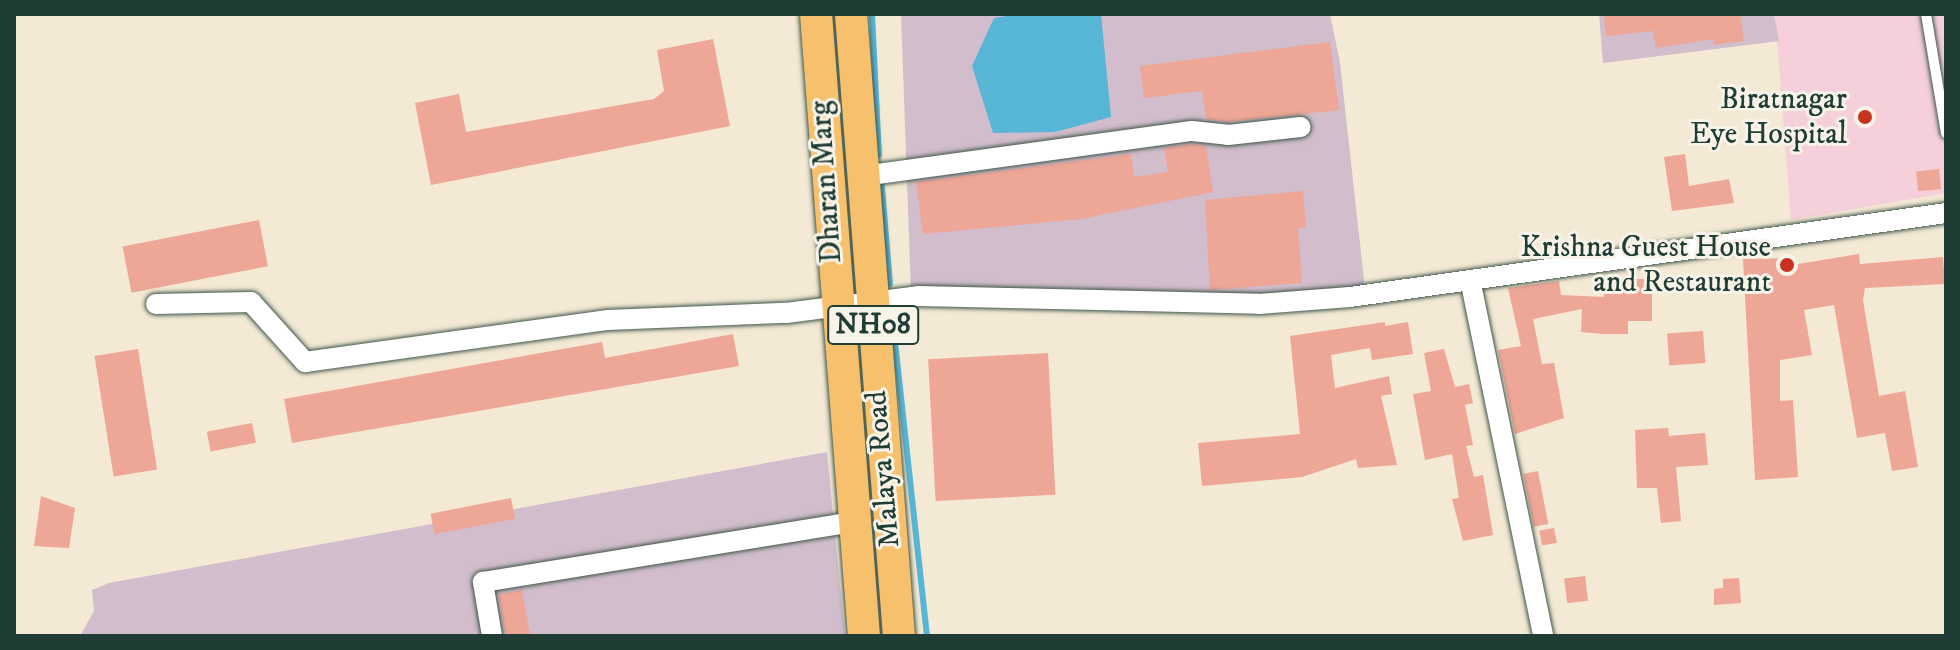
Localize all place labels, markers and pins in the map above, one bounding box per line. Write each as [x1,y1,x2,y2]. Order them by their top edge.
place label: Biratnagar Eye Hospital [1690,82,1847,152]
marker: Biratnagar Eye Hospital [1854,106,1876,128]
place label: Krishna Guest House and Restaurant [1520,230,1771,300]
marker: Krishna Guest House and Restaurant [1778,256,1796,274]

